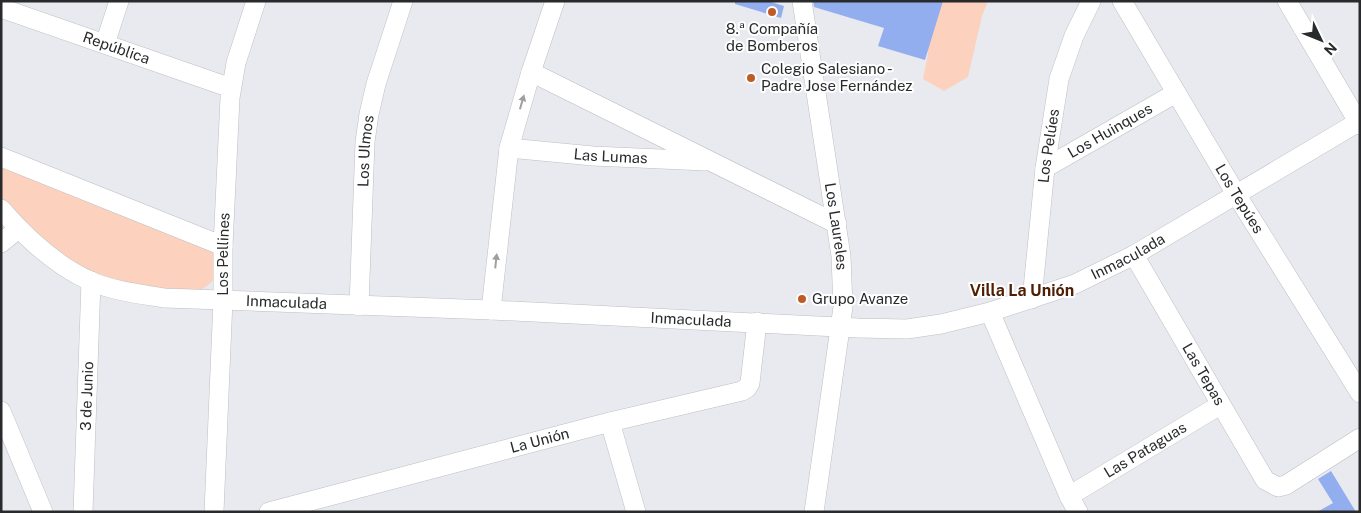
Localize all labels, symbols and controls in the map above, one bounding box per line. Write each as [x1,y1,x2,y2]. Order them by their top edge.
marker: 8.ª Compañía de Bomberos [766,6,778,18]
north arrow [1296,15,1346,65]
place label: 8.ª Compañía de Bomberos [726,20,818,54]
street label: República [81,28,152,67]
text: N [1321,39,1340,58]
place label: Colegio Salesiano - Padre Jose Fernández [761,60,913,94]
marker: Colegio Salesiano - Padre Jose Fernández [745,72,757,84]
one-way arrow [519,94,527,109]
street label: Los Huinques [1065,99,1155,161]
street label: Los Pelúes [1035,107,1062,184]
street label: Los Ulmos [354,114,377,187]
street label: Las Lumas [573,145,648,166]
street label: Los Tepúes [1212,161,1267,236]
street label: Los Laureles [822,182,851,270]
street label: Los Pellines [214,212,233,296]
street label: Inmaculada [1088,230,1168,283]
one-way arrow [492,253,500,269]
district label: Villa La Unión [970,281,1074,300]
place label: Grupo Avanze [812,290,908,307]
street label: Inmaculada [246,292,327,312]
marker: Grupo Avanze [796,293,808,305]
street label: Inmaculada [650,309,732,330]
street label: Las Tepas [1179,340,1229,408]
street label: 3 de Junio [77,361,96,431]
street label: Las Pataguas [1101,418,1189,481]
street label: La Unión [508,424,571,456]

